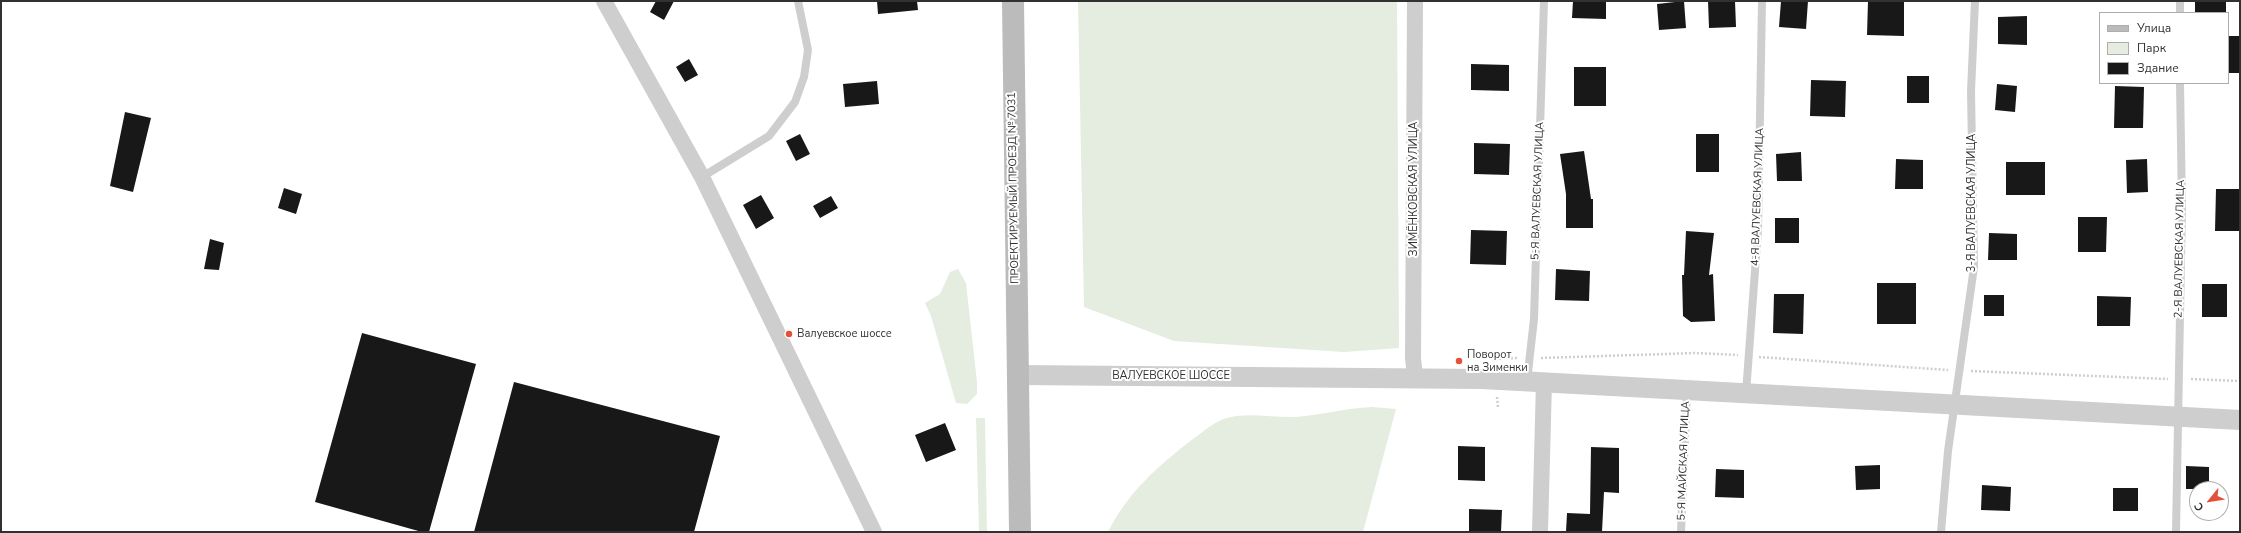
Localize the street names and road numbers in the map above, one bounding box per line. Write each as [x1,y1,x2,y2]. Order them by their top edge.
street label: ПРОЕКТИРУЕМЫЙ ПРОЕЗД № 7031 [1006,92,1022,284]
street label: ЗИМЁНКОВСКАЯ УЛИЦА [1407,122,1421,256]
street label: 5-Я ВАЛУЕВСКАЯ УЛИЦА [1529,122,1547,260]
street label: 4-Я ВАЛУЕВСКАЯ УЛИЦА [1749,128,1767,266]
street label: 3-Я ВАЛУЕВСКАЯ УЛИЦА [1965,134,1979,272]
street label: 2-Я ВАЛУЕВСКАЯ УЛИЦА [2172,180,2188,318]
street label: ВАЛУЕВСКОЕ ШОССЕ [1112,369,1230,383]
street label: 5-Я МАЙСКАЯ УЛИЦА [1675,401,1693,521]

